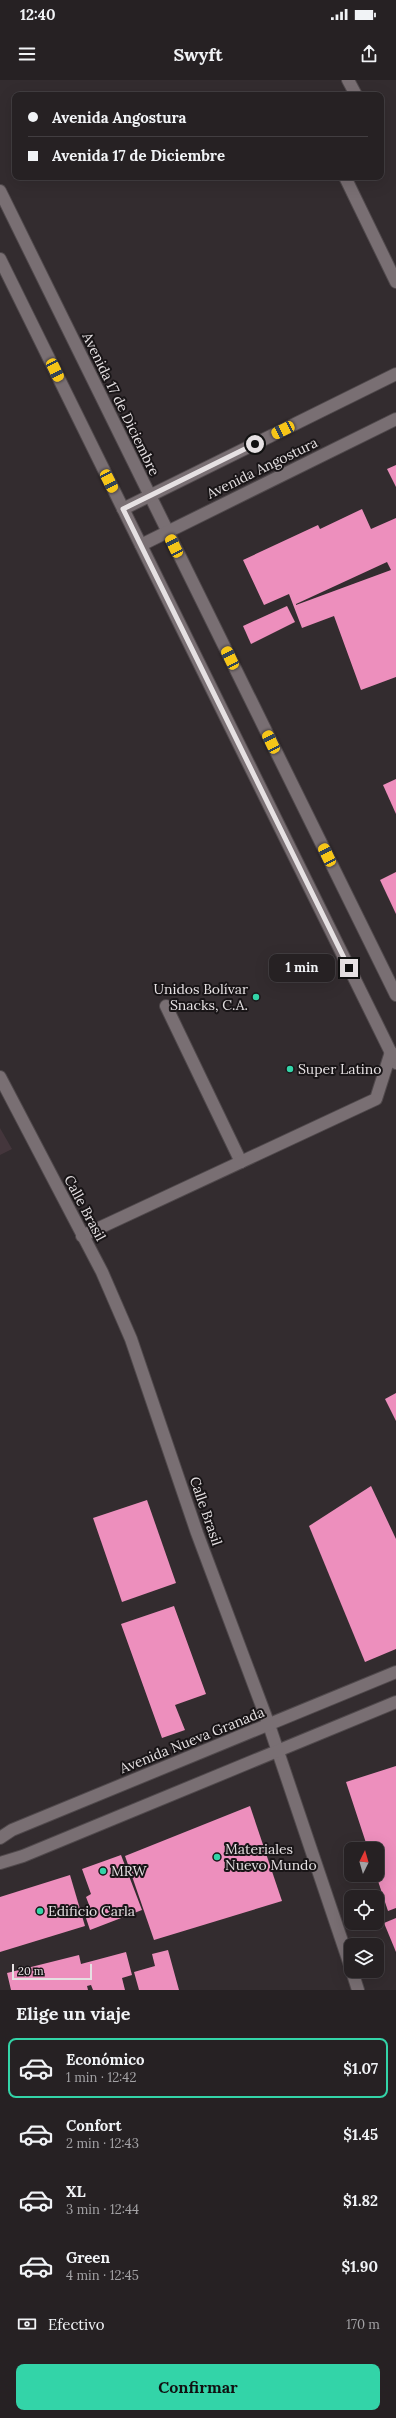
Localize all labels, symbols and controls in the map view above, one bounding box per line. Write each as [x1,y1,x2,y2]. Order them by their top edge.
text: 12:40 [20,5,56,24]
icon: menu [16,43,38,65]
text: Swyft [173,43,223,66]
icon: share [358,43,380,65]
text: Avenida Angostura [52,108,186,127]
text: Avenida 17 de Diciembre [52,146,225,165]
street label: Avenida 17 de Diciembre [78,329,164,479]
car [44,357,66,383]
car [270,419,296,441]
street label: Avenida Angostura [203,433,320,503]
route start [246,435,264,453]
car [98,468,120,494]
car [163,533,185,559]
car [219,645,241,671]
car [260,729,282,755]
car [316,842,338,868]
callout: 1 min [269,954,335,982]
text: 1 min [285,959,319,976]
route end [340,959,358,977]
place label: Unidos Bolívar Snacks, C.A. [153,980,248,1014]
marker: Unidos Bolívar Snacks, C.A. [251,992,261,1002]
place label: Super Latino [298,1060,381,1078]
marker: Super Latino [285,1064,295,1074]
street label: Calle Brasil [60,1172,110,1244]
street label: Calle Brasil [186,1474,226,1548]
street label: Avenida Nueva Granada [116,1703,267,1778]
place label: Materiales Nuevo Mundo [225,1840,317,1874]
north arrow [344,1842,384,1882]
map controls [344,1842,384,1978]
marker: Materiales Nuevo Mundo [212,1852,222,1862]
place label: MRW [111,1862,147,1880]
marker: MRW [98,1866,108,1876]
button: locate [344,1890,384,1930]
place label: Edificio Carla [48,1902,135,1920]
marker: Edificio Carla [35,1906,45,1916]
button: layers [344,1938,384,1978]
scale bar [12,1962,92,1981]
text: 20 m [18,1964,43,1978]
text: Elige un viaje [16,2002,131,2025]
icon: car [18,2050,54,2086]
text: Económico [66,2050,145,2069]
text: $1.07 [343,2059,378,2078]
text: 1 min · 12:42 [66,2069,136,2086]
icon: car [18,2116,54,2152]
text: Confort [66,2116,122,2135]
text: $1.45 [343,2125,378,2144]
text: 2 min · 12:43 [66,2135,139,2152]
icon: car [18,2182,54,2218]
text: XL [66,2182,86,2201]
text: $1.82 [343,2191,378,2210]
text: 3 min · 12:44 [66,2201,139,2218]
icon: car [18,2248,54,2284]
text: Green [66,2248,110,2267]
text: $1.90 [341,2257,378,2276]
text: 4 min · 12:45 [66,2267,139,2284]
icon: cash [16,2313,38,2335]
text: Efectivo [48,2315,105,2334]
text: 170 m [346,2316,380,2333]
button: Confirmar [16,2364,380,2410]

